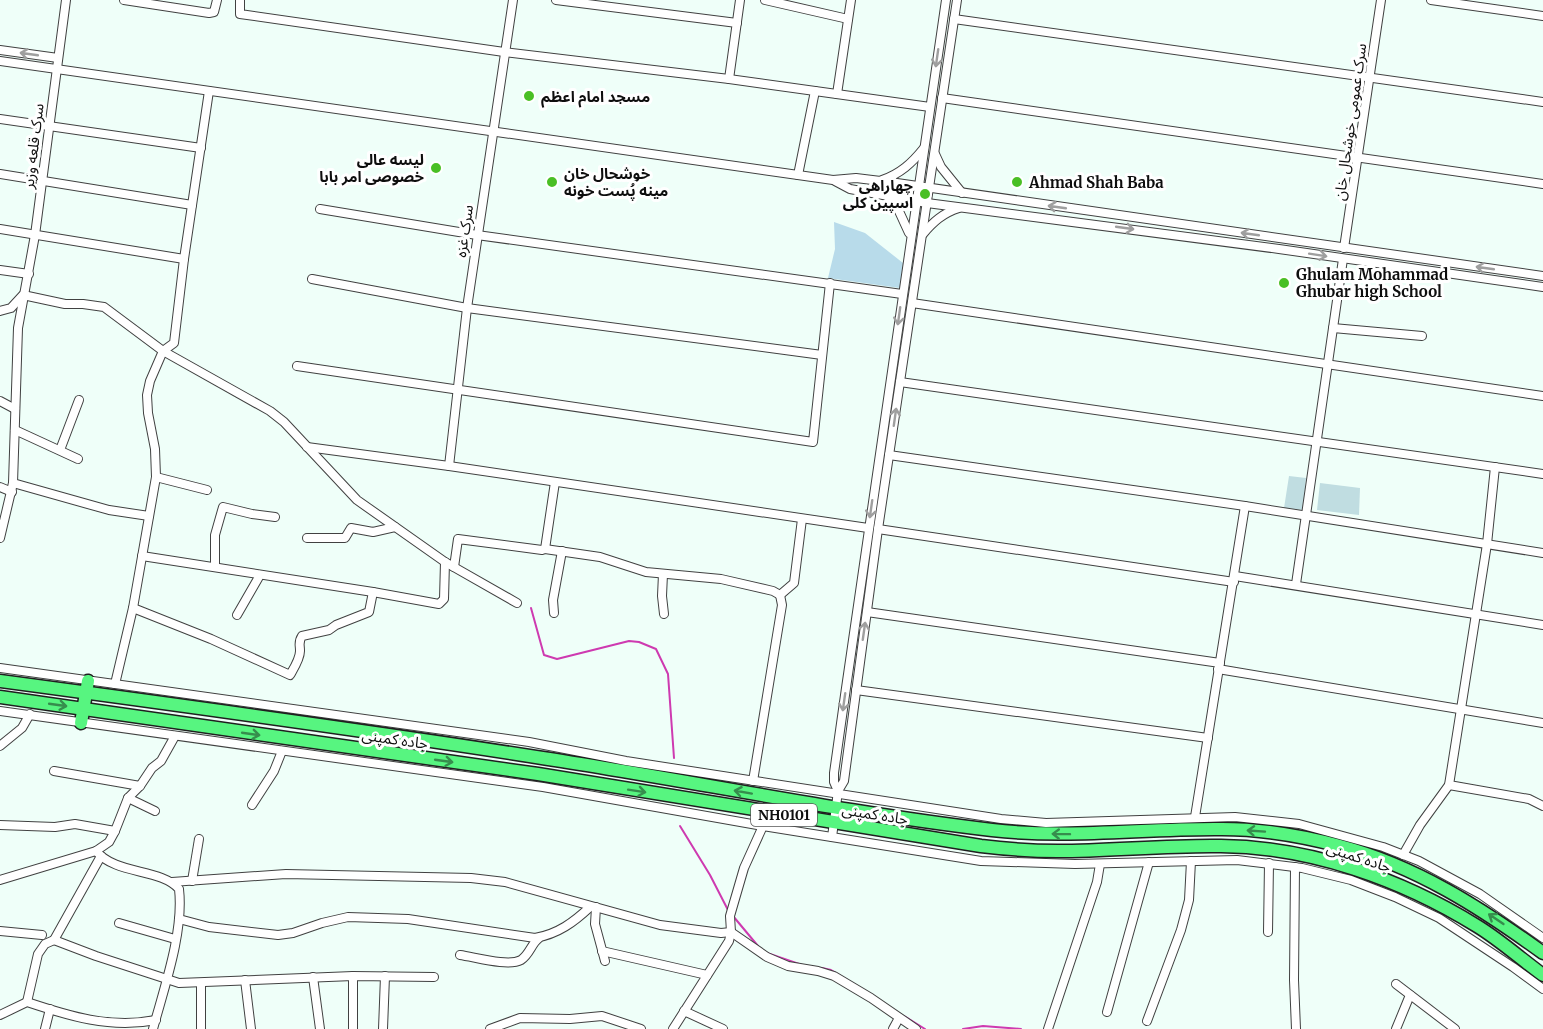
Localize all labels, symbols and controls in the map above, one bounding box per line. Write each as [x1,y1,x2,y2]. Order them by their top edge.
street label: سرک عمومی خوشحال خان [1330,42,1370,202]
one-way arrow [932,48,943,67]
one-way arrow [20,49,39,60]
place label: مسجد امام اعظم [541,87,650,108]
marker: مسجد امام اعظم [522,89,536,103]
street label: سرک قلعه وزیر [18,102,48,191]
place label: لیسه عالی خصوصی امر بابا [319,150,425,186]
marker: لیسه عالی خصوصی امر بابا [429,161,443,175]
place label: خوشحال خان مینه پُست خونه [564,164,668,200]
place label: Ahmad Shah Baba [1028,173,1164,192]
marker: خوشحال خان مینه پُست خونه [545,175,559,189]
marker: Ahmad Shah Baba [1010,175,1024,189]
place label: چهاراهی اسپین کلی [843,176,914,212]
marker: چهاراهی اسپین کلی [918,187,932,201]
one-way arrow [1048,201,1068,212]
street label: سرک غزه [451,203,477,258]
one-way arrow [1115,223,1134,234]
one-way arrow [1241,229,1261,240]
one-way arrow [1308,250,1327,261]
one-way arrow [1476,262,1495,273]
place label: Ghulam Mohammad Ghubar high School [1296,265,1448,301]
marker: Ghulam Mohammad Ghubar high School [1277,276,1291,290]
one-way arrow [893,305,904,325]
one-way arrow [889,408,900,428]
one-way arrow [865,498,876,518]
one-way arrow [859,622,870,642]
one-way arrow [838,692,849,711]
one-way arrow [48,700,67,711]
street label: جاده کمپنی [361,725,429,754]
one-way arrow [240,728,260,739]
one-way arrow [433,756,453,767]
one-way arrow [626,785,646,796]
one-way arrow [734,786,754,797]
street label: جاده کمپنی [840,799,910,830]
road number: NH0101 [751,804,817,826]
one-way arrow [1247,825,1266,836]
one-way arrow [1052,829,1072,840]
street label: جاده کمپنی [1324,838,1394,877]
one-way arrow [1488,913,1504,925]

